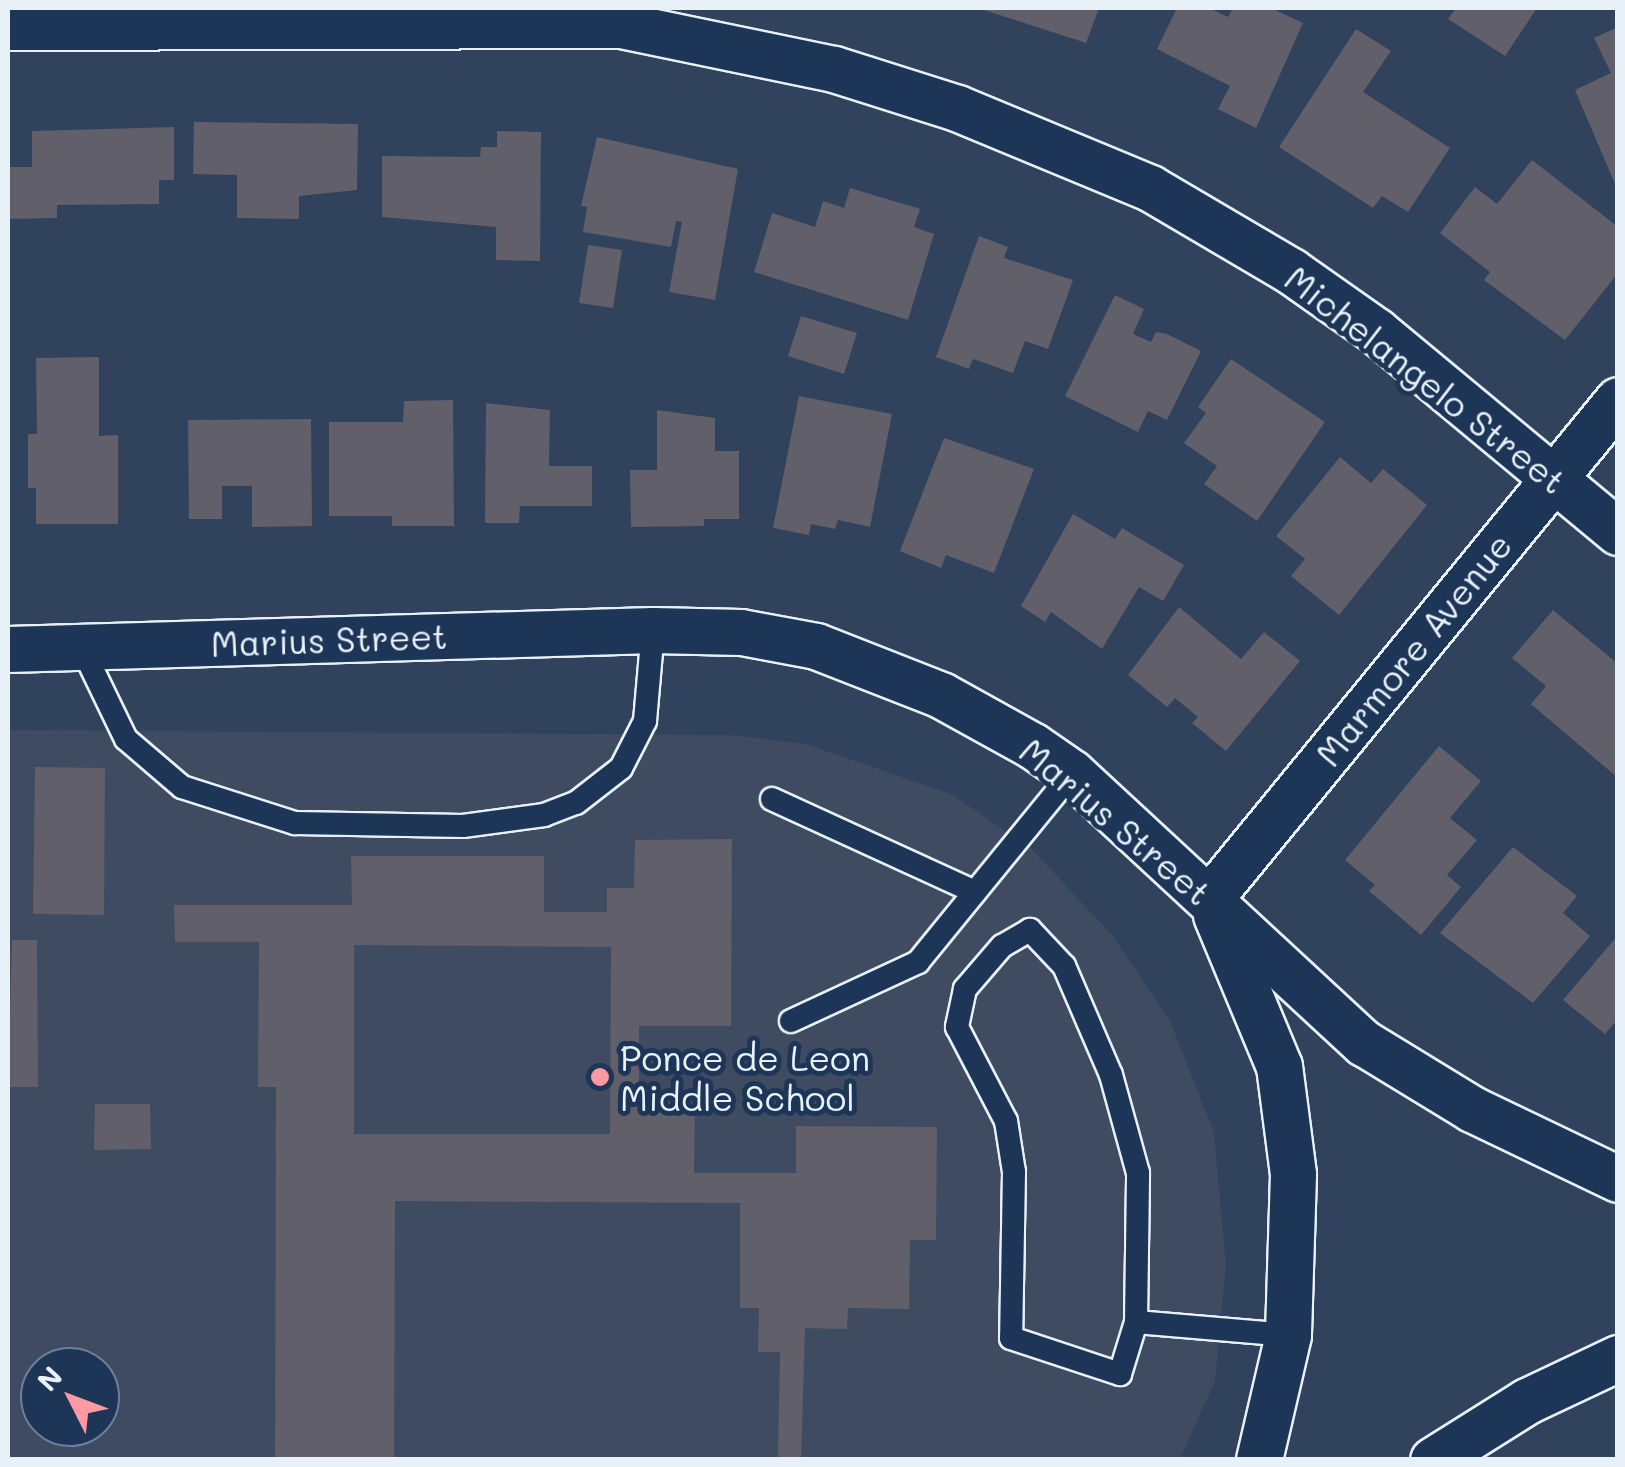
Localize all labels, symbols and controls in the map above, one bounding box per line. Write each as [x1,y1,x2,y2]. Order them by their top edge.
street label: Michelangelo Street [1277,256,1575,502]
street label: Marmore Avenue [1306,524,1520,774]
street label: Marius Street [210,614,448,664]
street label: Marius Street [1012,729,1220,913]
place label: Ponce de Leon Middle School [620,1036,870,1118]
marker: Ponce de Leon Middle School [589,1066,611,1088]
north arrow [20,1347,120,1447]
text: N [29,1358,70,1398]

